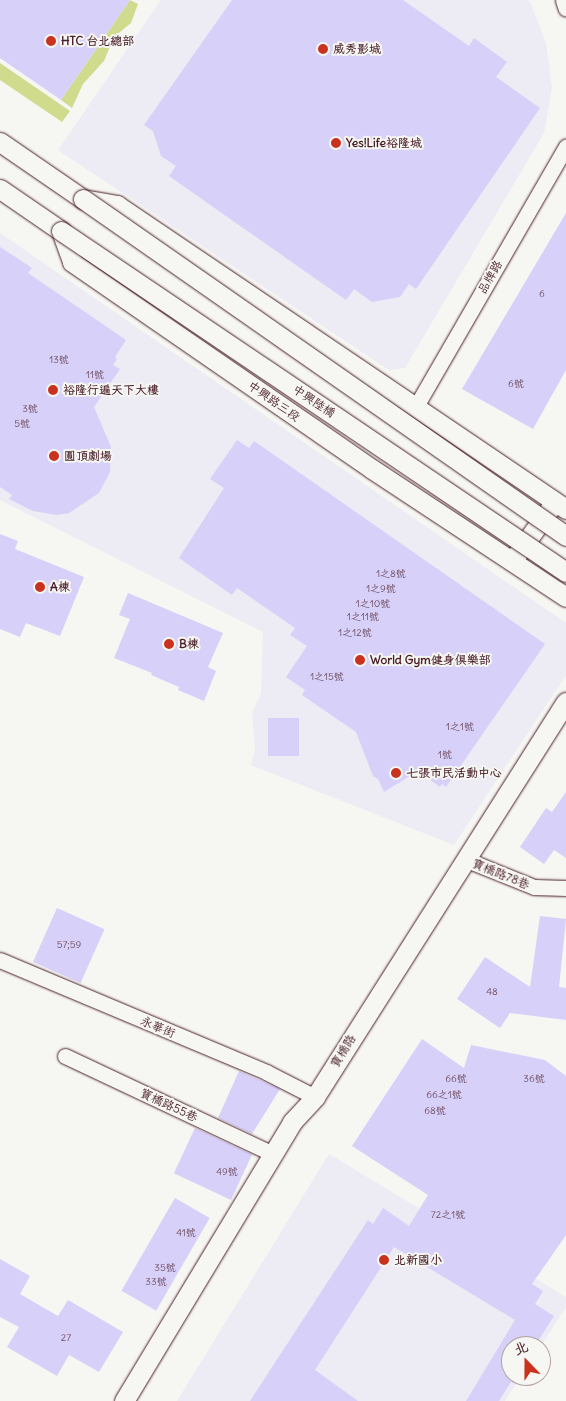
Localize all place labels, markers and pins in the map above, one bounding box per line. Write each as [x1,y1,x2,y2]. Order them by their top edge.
place label: HTC 台北總部 [61,34,134,48]
marker: HTC 台北總部 [45,35,57,47]
place label: 威秀影城 [333,42,381,56]
marker: 威秀影城 [317,43,329,55]
place label: Yes!Life裕隆城 [346,136,422,150]
marker: Yes!Life裕隆城 [330,137,342,149]
place label: 裕隆行遍天下大樓 [63,383,159,397]
marker: 裕隆行遍天下大樓 [47,384,59,396]
place label: 圓頂劇場 [64,449,112,463]
marker: 圓頂劇場 [48,450,60,462]
place label: A棟 [50,580,70,594]
marker: A棟 [34,581,46,593]
place label: B棟 [179,637,199,651]
marker: B棟 [163,638,175,650]
place label: World Gym健身俱樂部 [370,653,491,667]
marker: World Gym健身俱樂部 [354,654,366,666]
place label: 七張市民活動中心 [406,766,502,780]
marker: 七張市民活動中心 [390,767,402,779]
place label: 北新國小 [394,1253,442,1267]
marker: 北新國小 [378,1254,390,1266]

